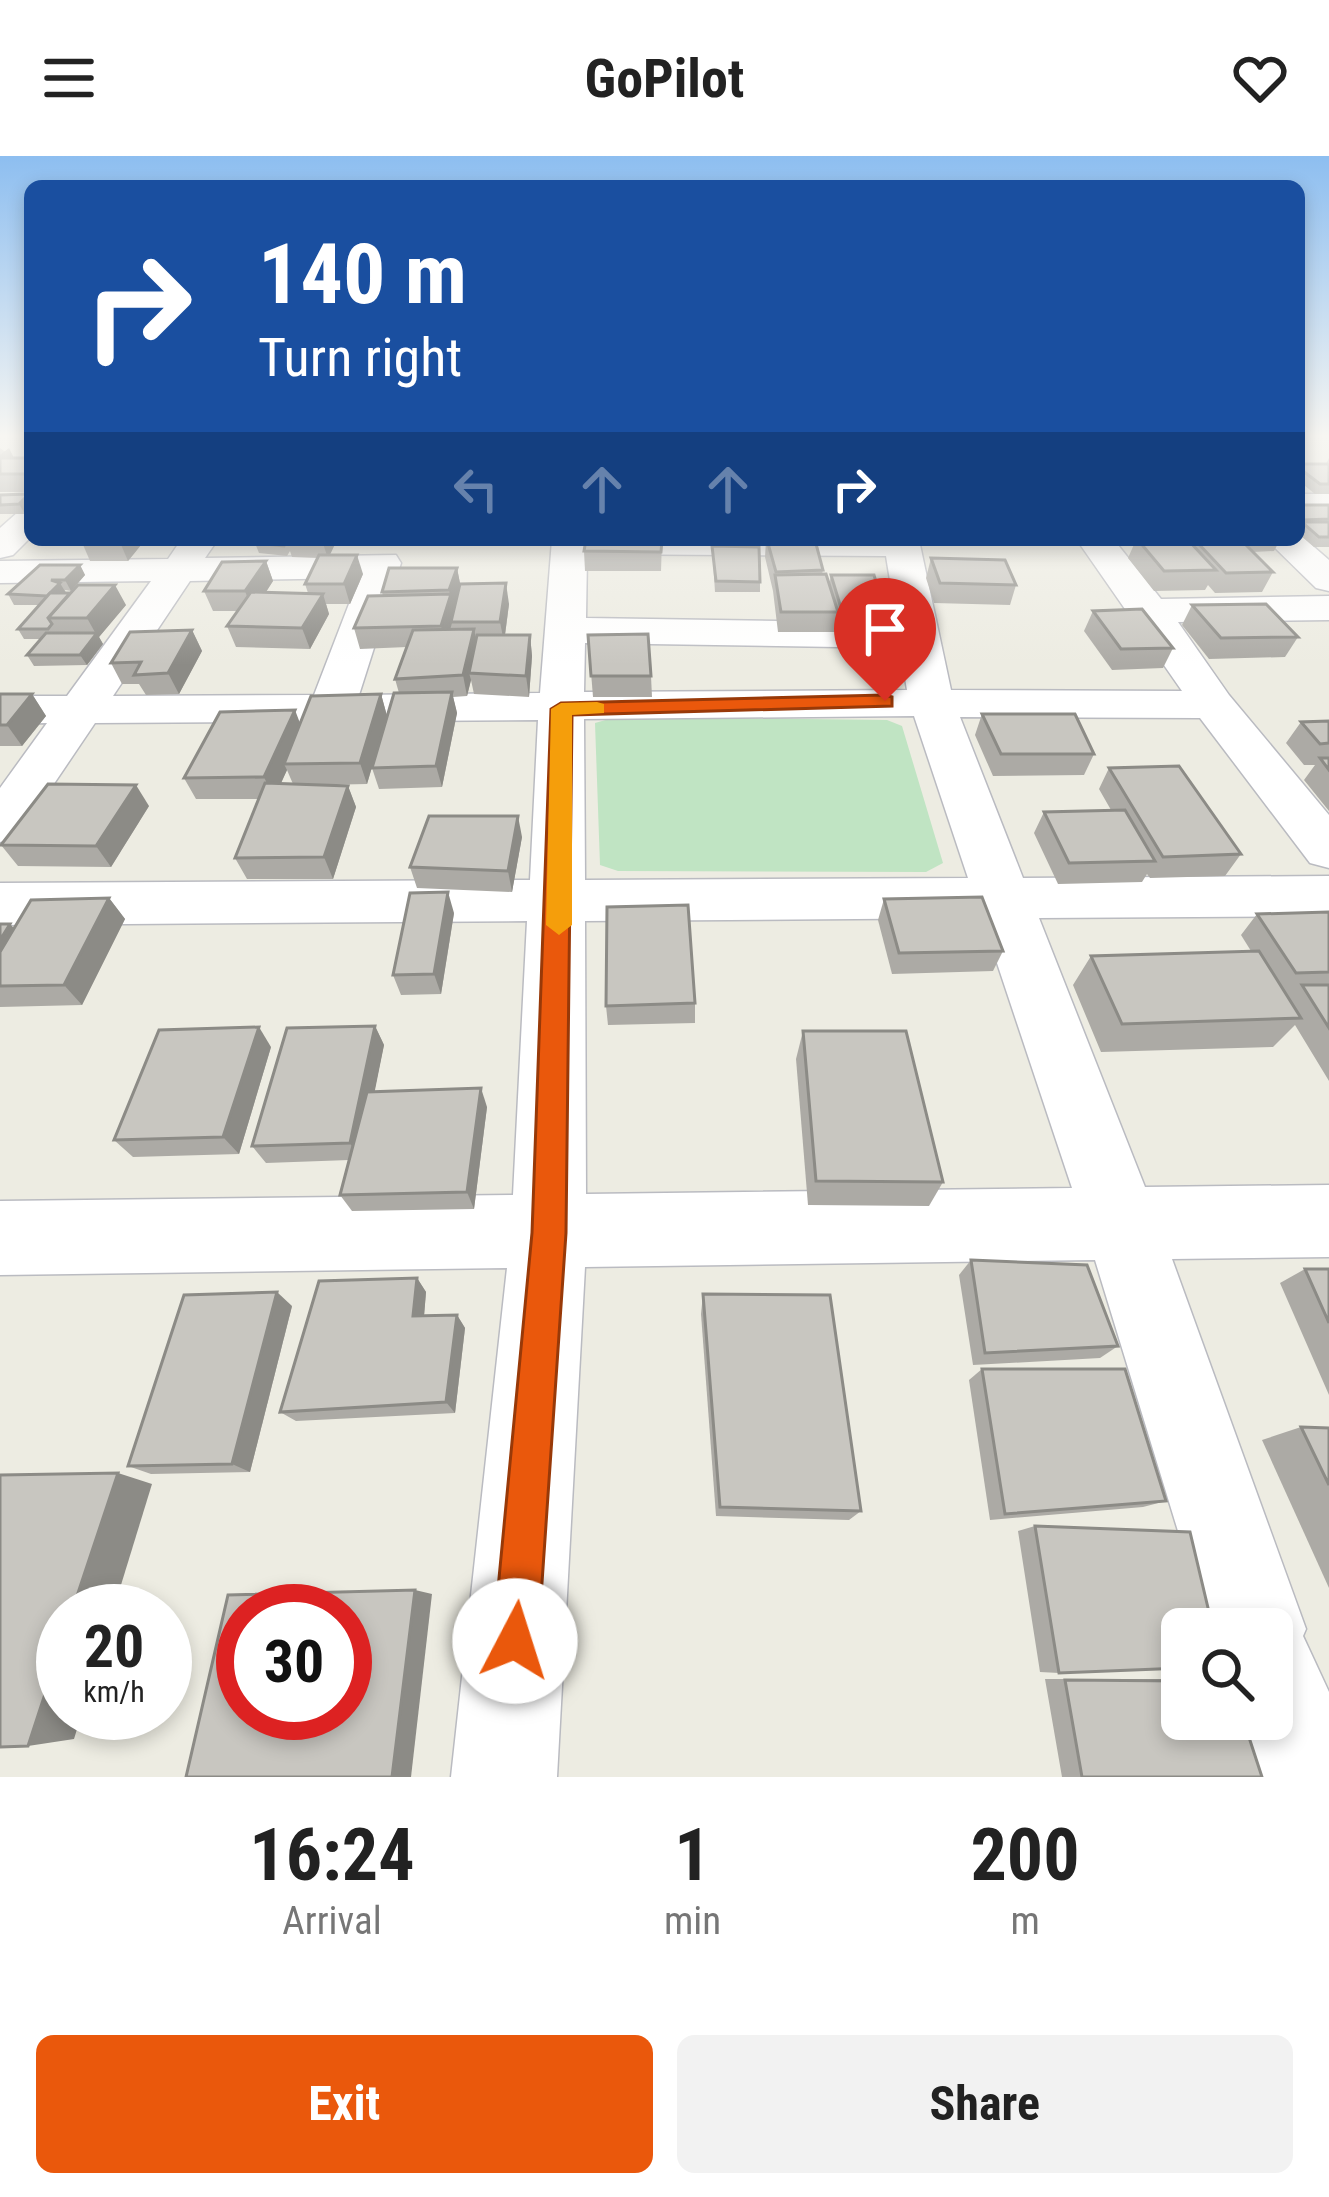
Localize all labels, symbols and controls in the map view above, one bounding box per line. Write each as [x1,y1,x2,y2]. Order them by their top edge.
icon: menu [36,45,102,111]
icon: heart [1227,45,1293,111]
text: GoPilot [585,47,744,110]
text: 140 m [258,225,467,324]
icon: right [60,228,216,384]
text: Turn right [258,326,462,389]
icon: left [443,456,509,522]
icon: ahead [569,456,635,522]
icon: ahead [695,456,761,522]
icon: right [821,456,887,522]
pin [834,578,936,701]
icon: arrive [852,596,918,662]
position arrow [452,1578,578,1704]
speed limit sign: 30 [216,1584,372,1740]
map controls [1161,1608,1293,1740]
button: search [1161,1608,1293,1740]
text: 20 [84,1611,144,1682]
text: km/h [83,1674,145,1709]
text: 16:24 [249,1813,415,1898]
text: 1 [674,1813,711,1898]
text: 200 [970,1813,1080,1898]
text: Arrival [282,1898,382,1944]
text: min [664,1898,721,1944]
text: m [1010,1898,1040,1944]
button: Exit [36,2035,653,2173]
button: Share [677,2035,1293,2173]

